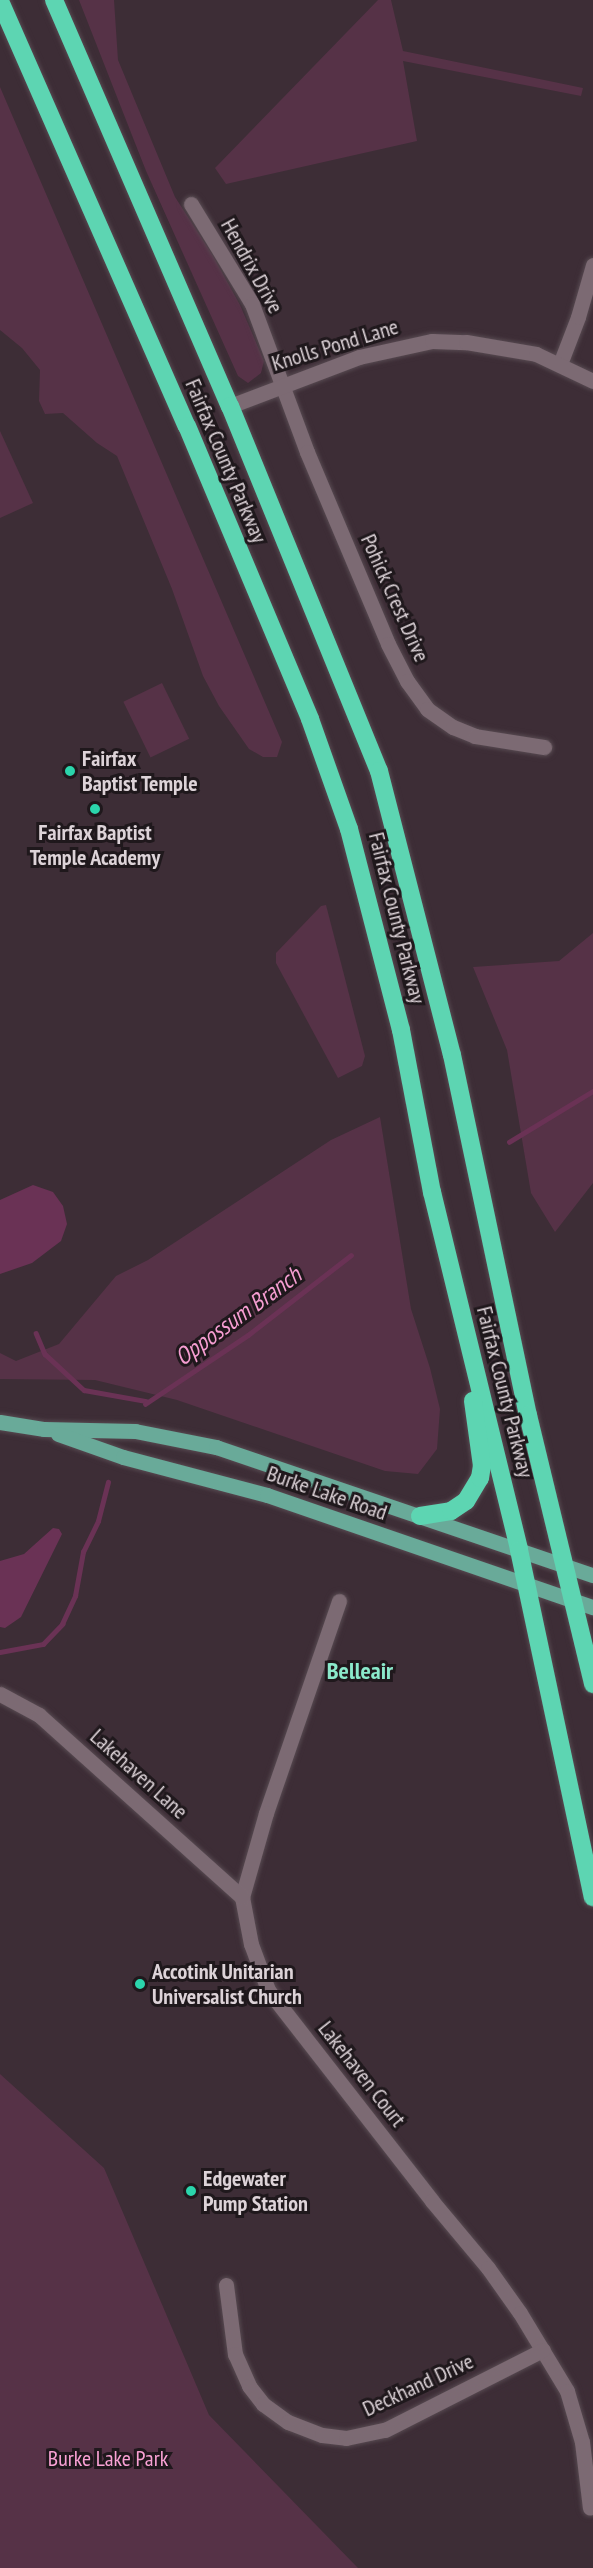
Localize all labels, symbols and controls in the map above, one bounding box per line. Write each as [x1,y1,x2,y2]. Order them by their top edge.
street label: Hendrix Drive [215,214,289,318]
street label: Knolls Pond Lane [269,313,401,377]
street label: Fairfax County Parkway [179,375,273,547]
street label: Pohick Crest Drive [355,530,435,666]
place label: Fairfax Baptist Temple [82,745,198,796]
marker: Fairfax Baptist Temple [63,764,77,778]
marker: Fairfax Baptist Temple Academy [88,802,102,816]
place label: Fairfax Baptist Temple Academy [29,819,161,870]
street label: Fairfax County Parkway [363,829,431,1007]
water label: Oppossum Branch [169,1261,307,1371]
street label: Fairfax County Parkway [471,1303,539,1481]
street label: Burke Lake Road [264,1460,390,1526]
district label: Belleair [327,1657,393,1685]
street label: Lakehaven Lane [85,1723,193,1825]
place label: Accotink Unitarian Universalist Church [152,1958,302,2010]
marker: Accotink Unitarian Universalist Church [133,1977,147,1991]
street label: Lakehaven Court [313,2016,411,2132]
place label: Edgewater Pump Station [203,2165,308,2216]
marker: Edgewater Pump Station [184,2184,198,2198]
street label: Deckhand Drive [358,2348,478,2422]
park label: Burke Lake Park [48,2446,168,2472]

